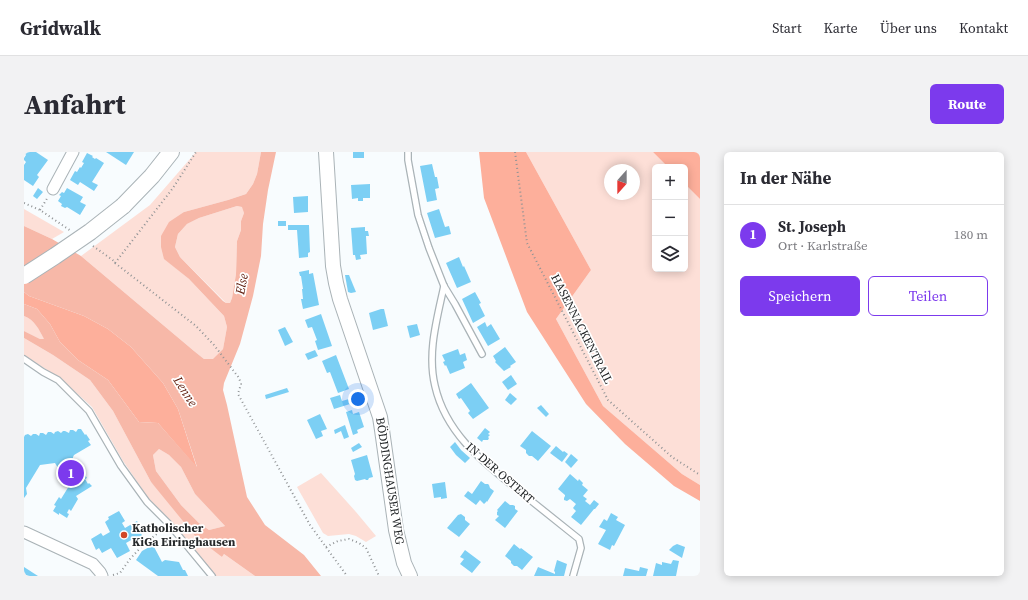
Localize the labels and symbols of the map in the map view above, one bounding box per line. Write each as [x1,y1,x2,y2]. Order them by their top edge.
north arrow [604,164,640,200]
water label: Else [231,271,252,297]
street label: HASENNACKENTRAIL [547,271,617,387]
water label: Lenne [169,372,202,410]
your location [348,389,368,409]
street label: BÖDDINGHAUSER WEG [372,416,408,546]
street label: IN DER OSTERT [462,439,538,508]
pin: 1 [58,458,84,488]
place label: Katholischer KiGa Eiringhausen [132,520,236,550]
marker: Katholischer KiGa Eiringhausen [119,530,129,540]

